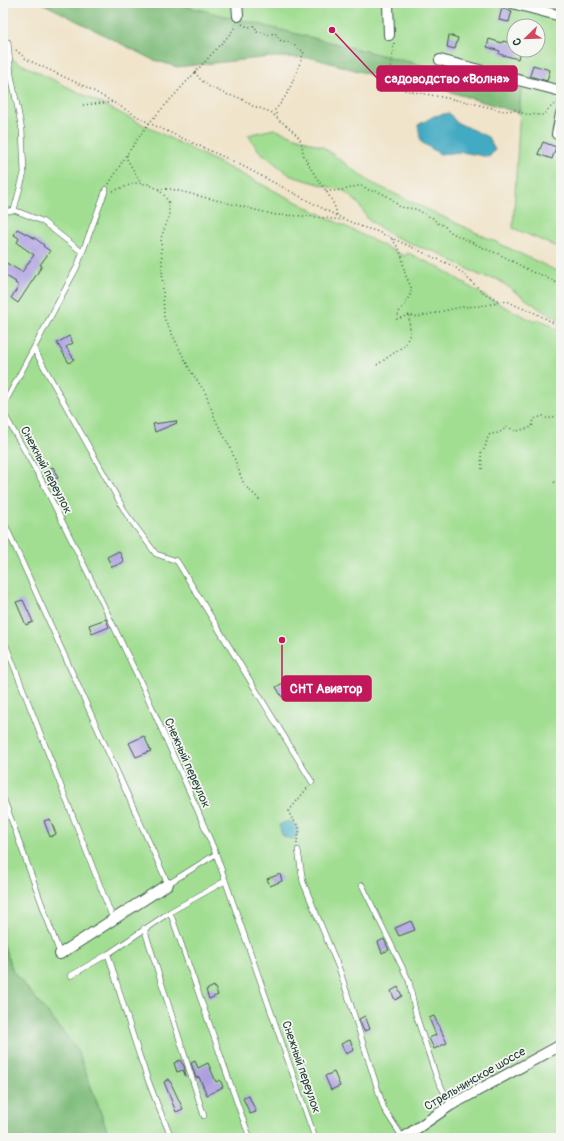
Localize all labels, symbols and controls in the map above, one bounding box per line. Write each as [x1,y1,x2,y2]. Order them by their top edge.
north arrow [506,18,546,58]
text: С [510,36,525,47]
callout: садоводство «Волна» [377,66,517,91]
text: садоводство «Волна» [384,71,510,87]
street label: Снежный переулок [17,424,75,516]
callout: СНТ Авиатор [282,676,371,701]
text: СНТ Авиатор [290,681,362,697]
street label: Снежный переулок [160,716,214,810]
street label: Снежный переулок [278,1019,324,1115]
street label: Стрельнинское шоссе [422,1044,528,1114]

